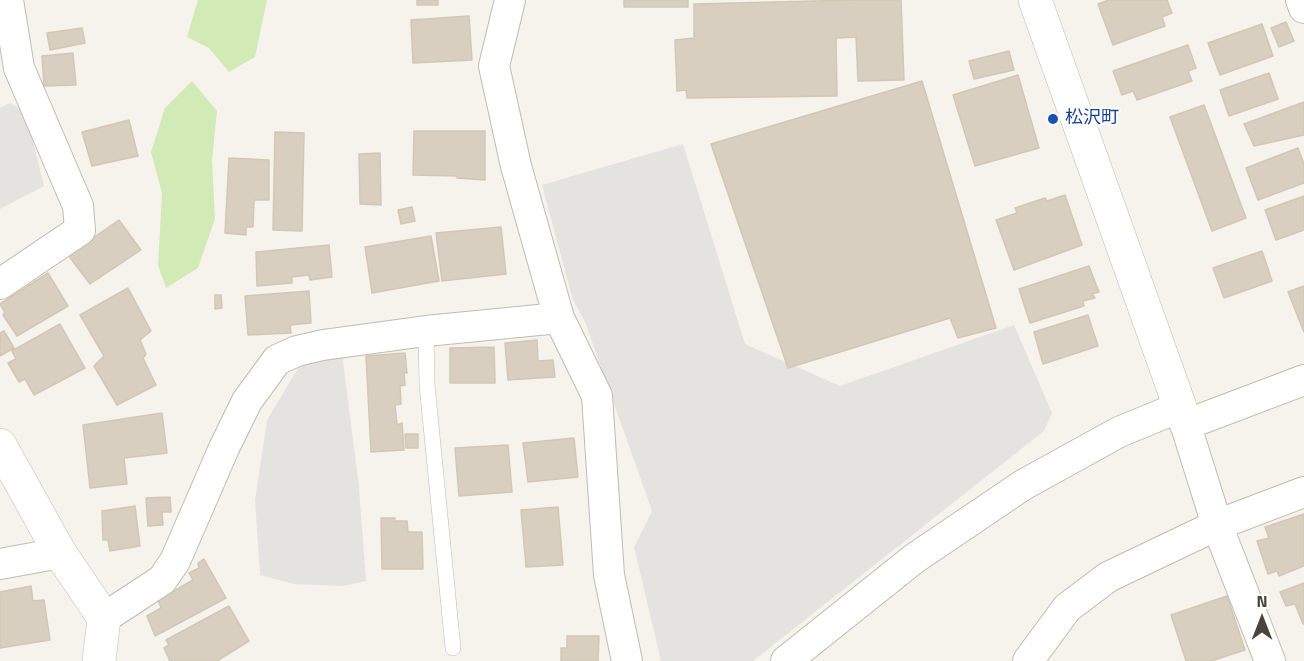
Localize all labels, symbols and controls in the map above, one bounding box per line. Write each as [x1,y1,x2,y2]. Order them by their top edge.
place label: 松沢町 [1065,108,1119,130]
marker: 松沢町 [1046,112,1060,126]
north arrow [1232,589,1292,649]
text: N [1256,589,1268,613]

